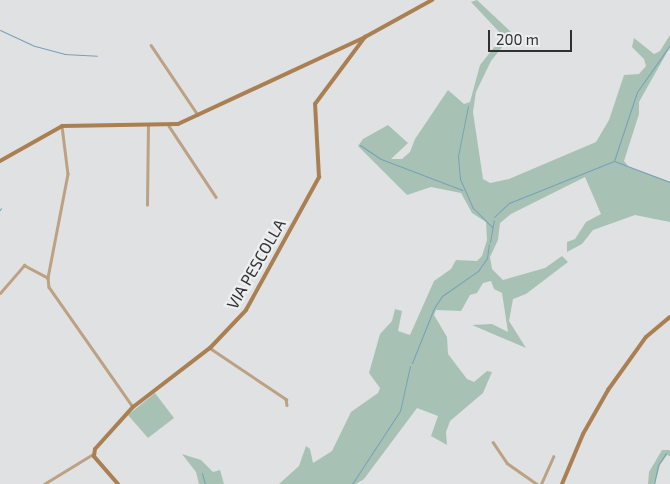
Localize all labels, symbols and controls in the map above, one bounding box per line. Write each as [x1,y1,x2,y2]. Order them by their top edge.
scale bar [490,20,574,52]
text: 200 m [496,30,539,48]
street label: VIA PESCOLLA [222,216,290,312]

